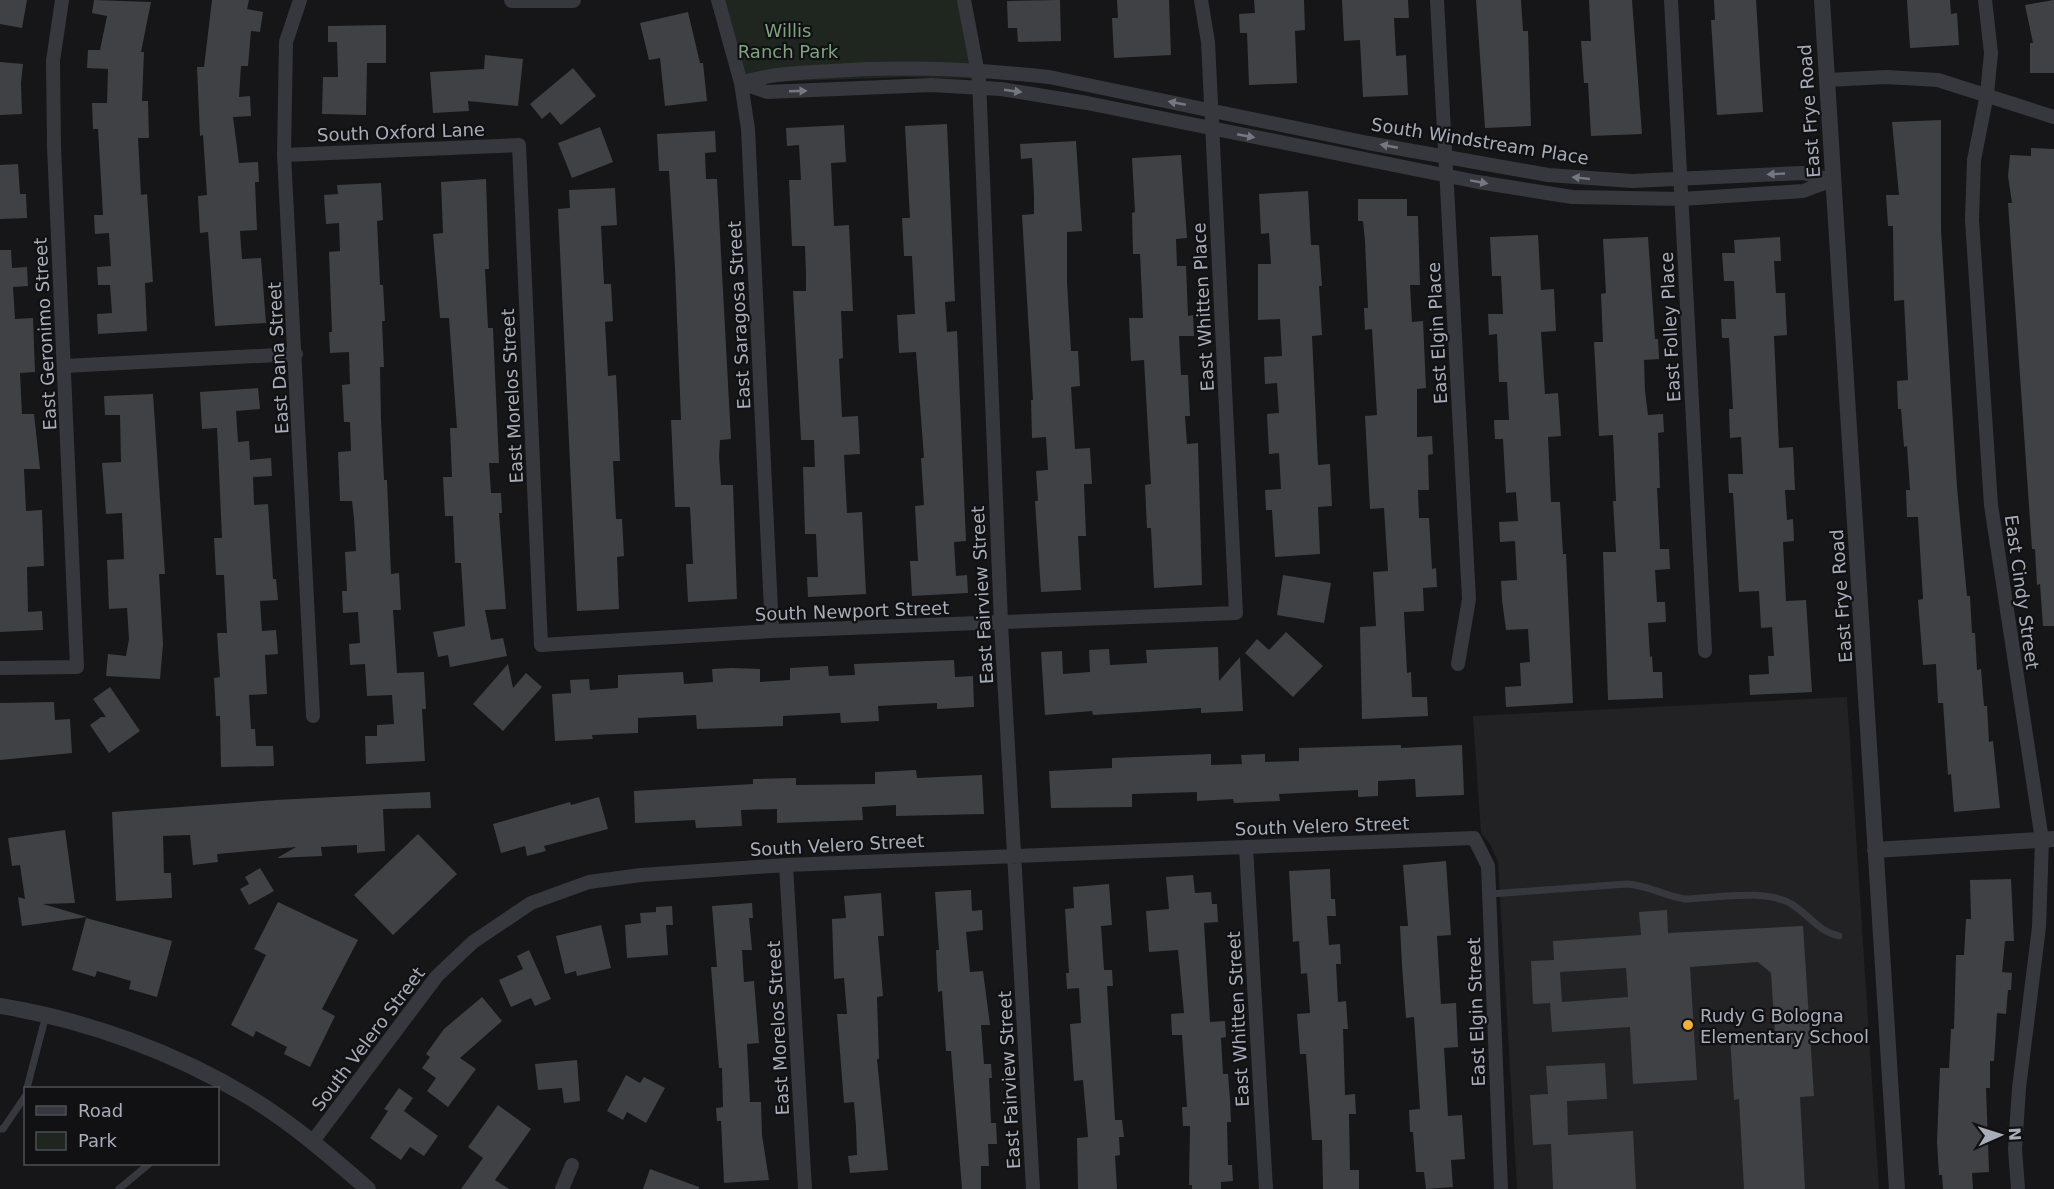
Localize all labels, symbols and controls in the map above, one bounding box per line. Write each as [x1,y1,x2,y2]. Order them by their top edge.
park label: Willis Ranch Park [738,20,839,62]
street label: East Frye Road [1794,44,1824,178]
one-way arrow [788,86,807,95]
one-way arrow [1004,87,1023,96]
one-way arrow [1167,98,1186,107]
street label: South Windstream Place [1370,113,1590,169]
street label: South Oxford Lane [317,119,485,145]
one-way arrow [1237,132,1256,141]
one-way arrow [1379,142,1398,151]
one-way arrow [1766,169,1785,179]
one-way arrow [1571,174,1590,183]
one-way arrow [1469,178,1488,187]
street label: East Saragosa Street [724,220,754,410]
street label: East Whitten Place [1188,222,1218,392]
street label: East Geronimo Street [29,237,61,431]
street label: East Folley Place [1656,251,1684,403]
street label: East Elgin Place [1423,261,1451,405]
street label: East Dana Street [264,281,292,435]
street label: East Morelos Street [497,308,527,484]
street label: East Fairview Street [967,505,997,685]
street label: East Cindy Street [2001,513,2043,671]
street label: East Frye Road [1826,529,1856,663]
street label: South Newport Street [754,597,950,625]
street label: South Velero Street [1234,812,1410,840]
street label: South Velero Street [749,830,925,860]
street label: East Whitten Street [1223,931,1253,1107]
street label: East Elgin Street [1463,937,1489,1087]
street label: East Morelos Street [763,940,793,1116]
street label: South Velero Street [307,963,429,1115]
street label: East Fairview Street [994,990,1024,1170]
place label: Rudy G Bologna Elementary School [1700,1005,1869,1047]
marker: Rudy G Bologna Elementary School [1681,1018,1695,1032]
legend [24,1087,219,1165]
text: Road [78,1100,123,1121]
north arrow [1970,1105,2030,1165]
text: N [2005,1127,2024,1141]
text: Park [78,1130,117,1151]

